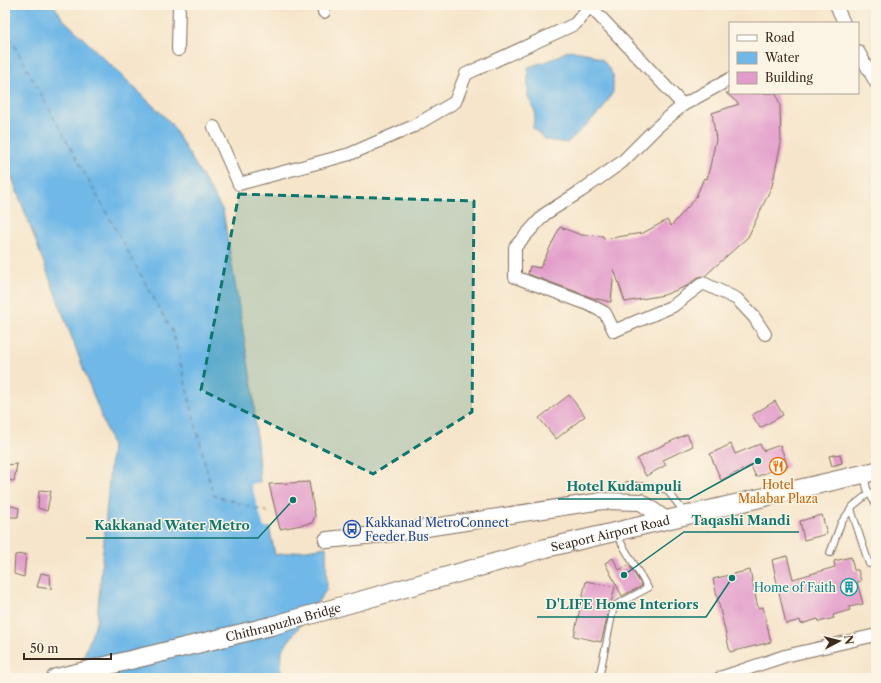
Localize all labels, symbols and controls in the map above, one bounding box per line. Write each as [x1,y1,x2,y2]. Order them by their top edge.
legend [729,22,859,94]
text: Road [765,30,795,45]
text: Water [764,50,799,65]
text: Building [765,70,813,85]
restaurant icon: Hotel Malabar Plaza [768,456,788,476]
callout: Hotel Kudampuli [558,474,689,499]
place label: Hotel Malabar Plaza [738,477,819,506]
text: Hotel Kudampuli [566,478,682,494]
callout: Taqashi Mandi [684,507,799,532]
street label: Seaport Airport Road [549,512,672,554]
text: Taqashi Mandi [692,512,791,528]
callout: Kakkanad Water Metro [86,513,258,538]
place label: Kakkanad MetroConnect Feeder Bus [365,515,510,544]
text: Kakkanad Water Metro [94,517,250,533]
bus stop icon: Kakkanad MetroConnect Feeder Bus [342,519,362,539]
building icon: Home of Faith [839,577,859,597]
place label: Home of Faith [754,580,836,595]
callout: D'LIFE Home Interiors [537,592,706,617]
text: D'LIFE Home Interiors [546,596,698,612]
street label: Chithrapuzha Bridge [224,599,343,644]
north arrow [819,621,859,661]
text: N [841,634,857,646]
scale bar [24,635,111,661]
text: 50 m [30,641,59,656]

